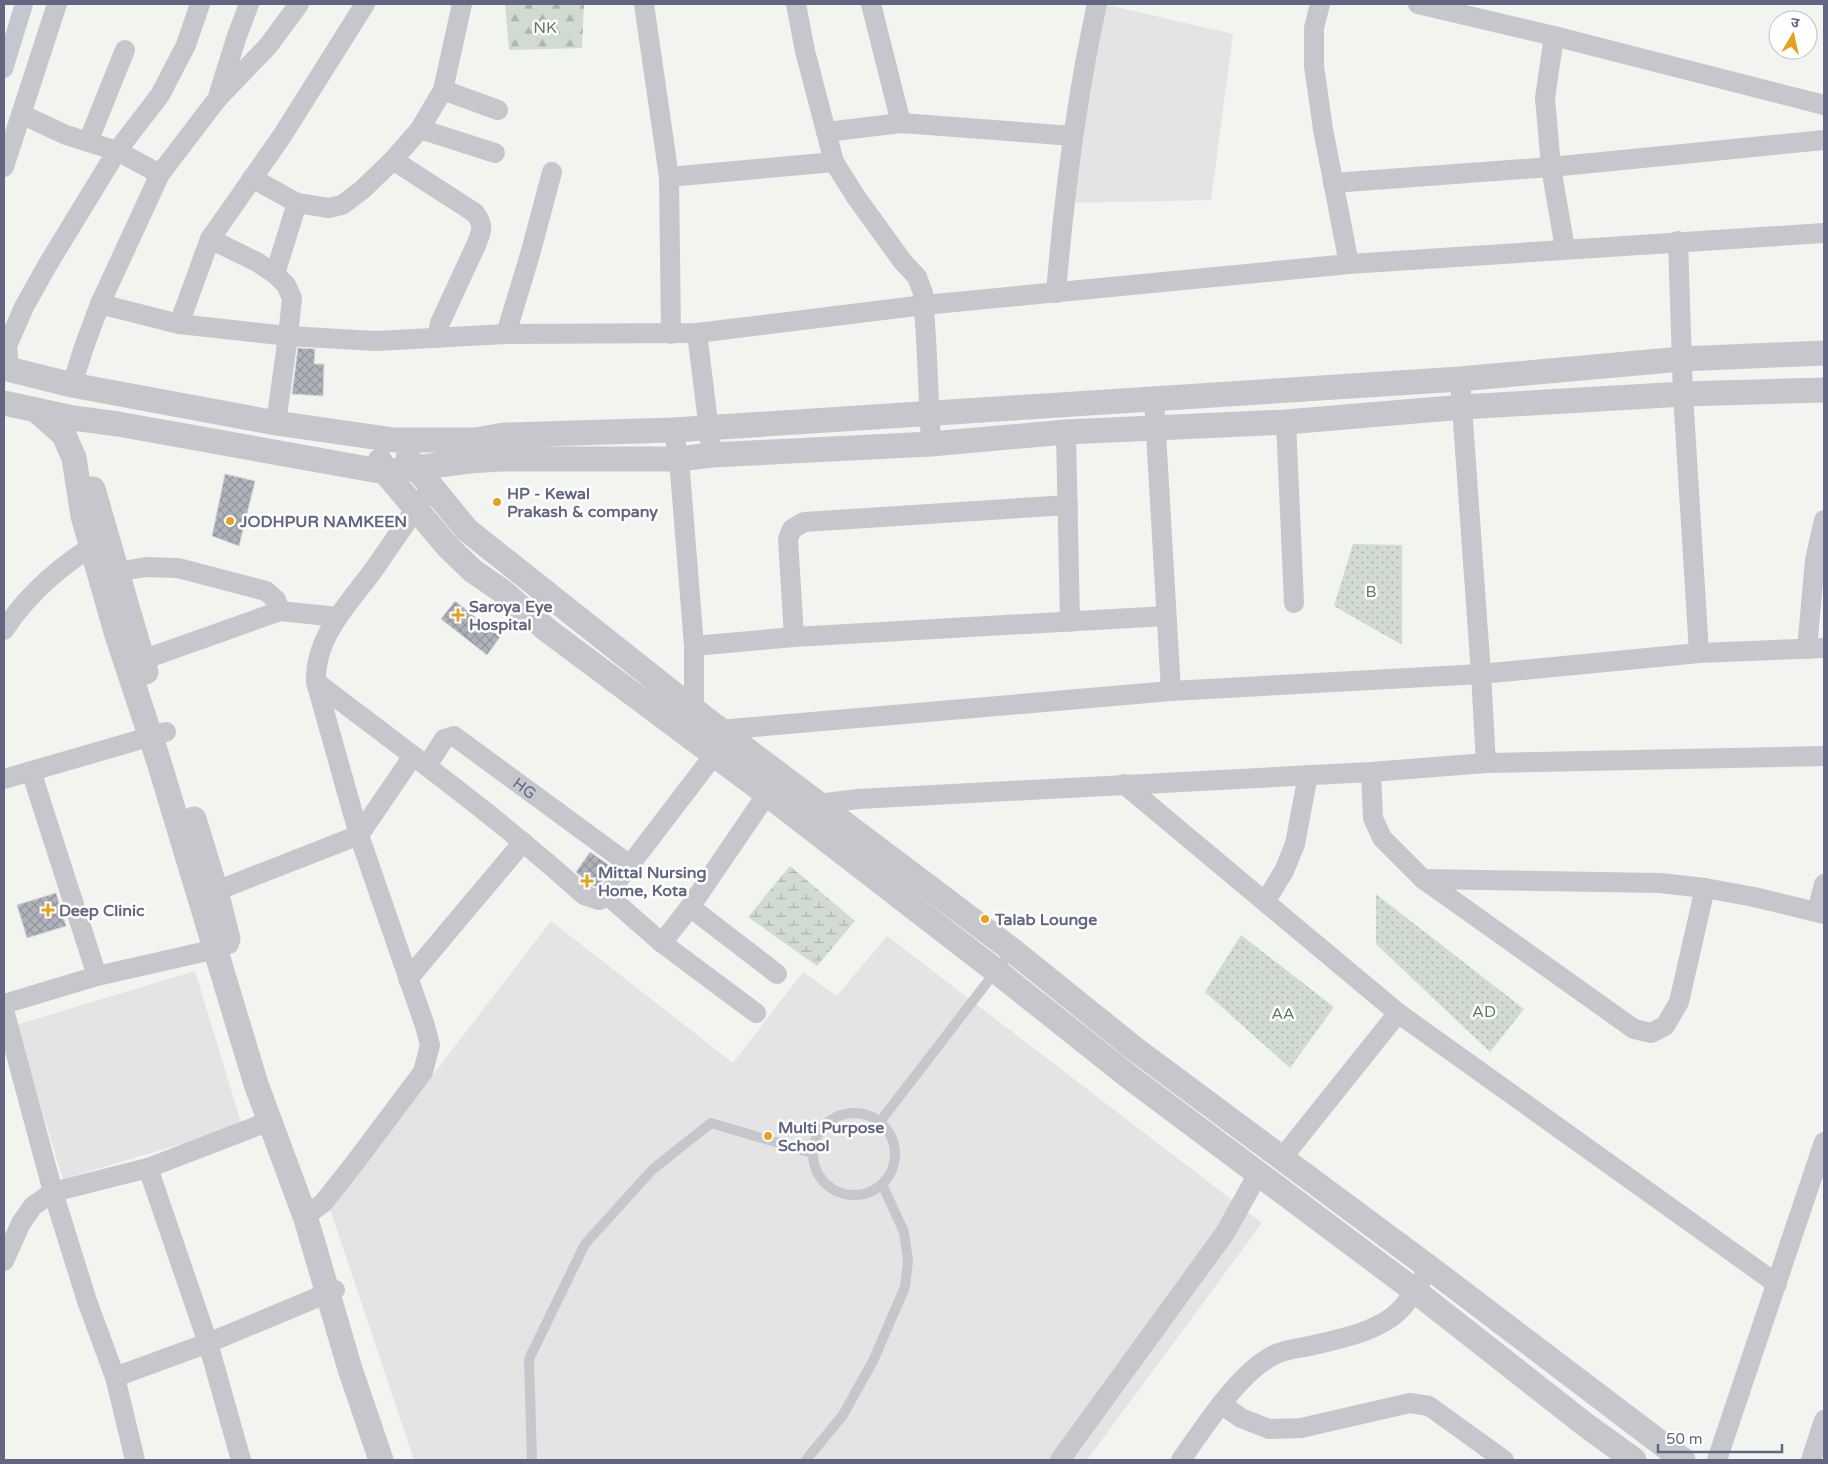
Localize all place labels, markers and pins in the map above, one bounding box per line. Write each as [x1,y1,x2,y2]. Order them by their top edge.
place label: HP - Kewal Prakash & company [507,484,658,522]
marker: HP - Kewal Prakash & company [491,496,503,508]
place label: JODHPUR NAMKEEN [239,512,407,532]
marker: JODHPUR NAMKEEN [224,515,236,527]
place label: Saroya Eye Hospital [469,597,553,635]
marker: Saroya Eye Hospital [451,608,465,622]
place label: Mittal Nursing Home, Kota [598,863,707,901]
marker: Mittal Nursing Home, Kota [580,874,594,888]
place label: Deep Clinic [59,901,145,921]
marker: Deep Clinic [41,903,55,917]
place label: Talab Lounge [994,910,1097,930]
marker: Talab Lounge [979,913,991,925]
place label: Multi Purpose School [778,1118,884,1156]
marker: Multi Purpose School [762,1130,774,1142]

